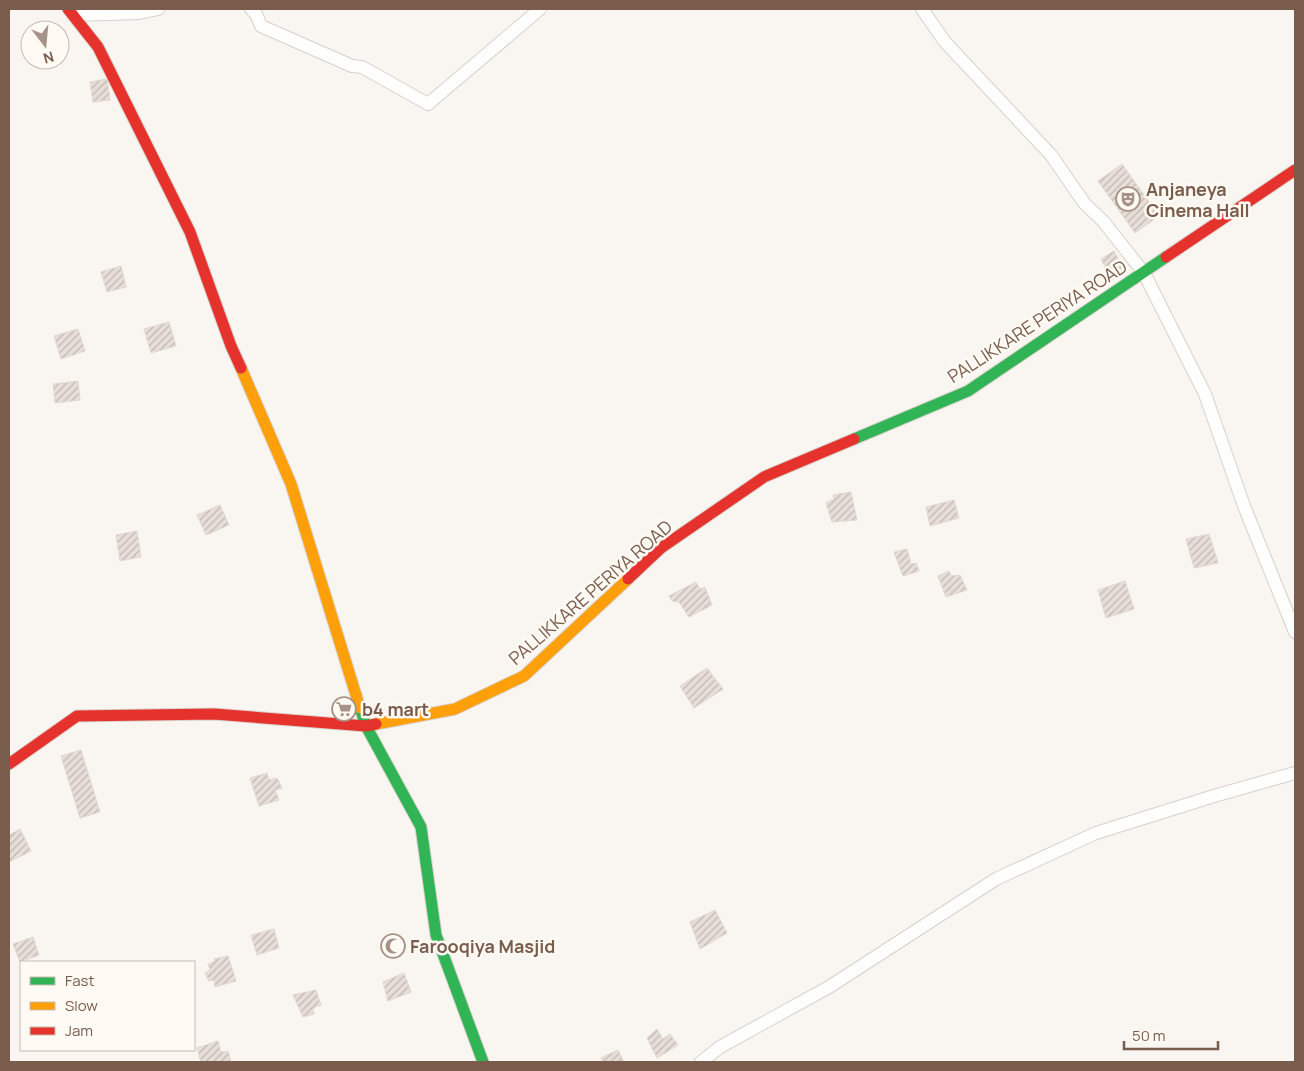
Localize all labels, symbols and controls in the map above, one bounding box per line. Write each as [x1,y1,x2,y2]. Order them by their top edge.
north arrow [20,20,70,70]
text: N [41,47,56,68]
place label: Anjaneya Cinema Hall [1146,177,1250,222]
theatre icon: Anjaneya Cinema Hall [1115,186,1141,212]
street label: PALLIKKARE PERIYA ROAD [943,254,1131,388]
street label: PALLIKKARE PERIYA ROAD [503,514,677,670]
supermarket icon: b4 mart [331,696,357,722]
place label: b4 mart [362,697,429,721]
mosque icon: Farooqiya Masjid [380,933,406,959]
place label: Farooqiya Masjid [410,934,555,958]
legend [20,961,195,1051]
text: Fast [65,970,94,991]
text: Slow [65,995,98,1016]
scale bar [1124,1018,1218,1050]
text: Jam [65,1020,93,1041]
text: 50 m [1132,1025,1166,1046]

